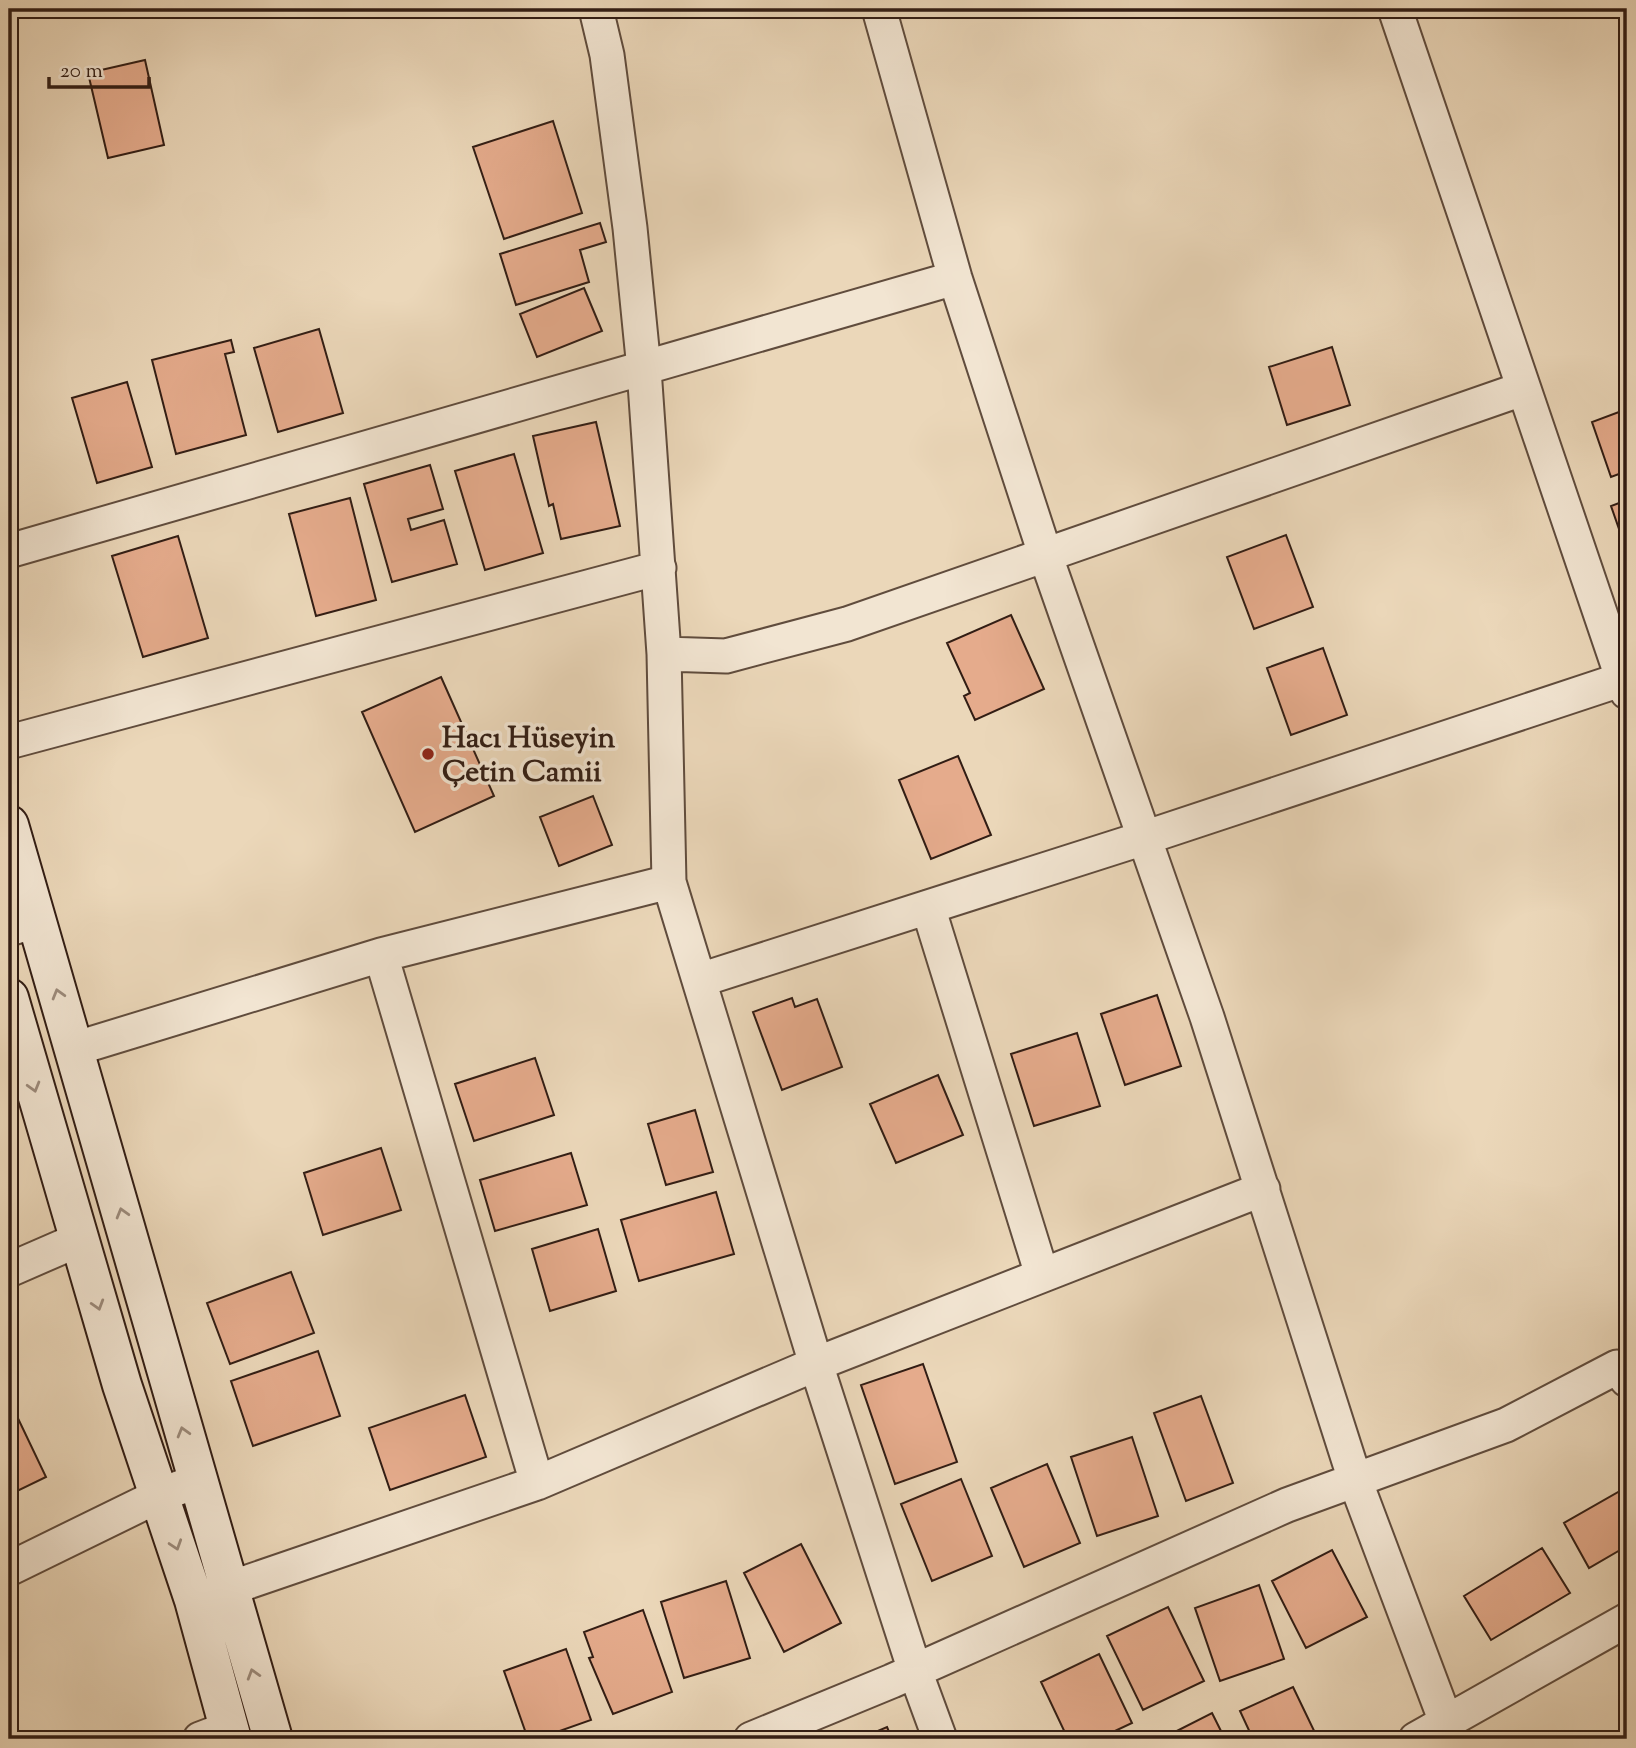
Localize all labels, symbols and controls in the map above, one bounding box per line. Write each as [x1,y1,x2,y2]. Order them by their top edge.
scale bar [49,46,149,90]
text: 20 m [60,57,103,87]
place label: Hacı Hüseyin Çetin Camii [442,718,615,795]
marker: Hacı Hüseyin Çetin Camii [420,746,436,762]
one-way arrow [52,989,66,1001]
one-way arrow [26,1081,41,1093]
one-way arrow [115,1207,130,1219]
one-way arrow [89,1299,104,1311]
one-way arrow [177,1426,192,1438]
one-way arrow [168,1538,182,1550]
one-way arrow [247,1668,262,1680]

